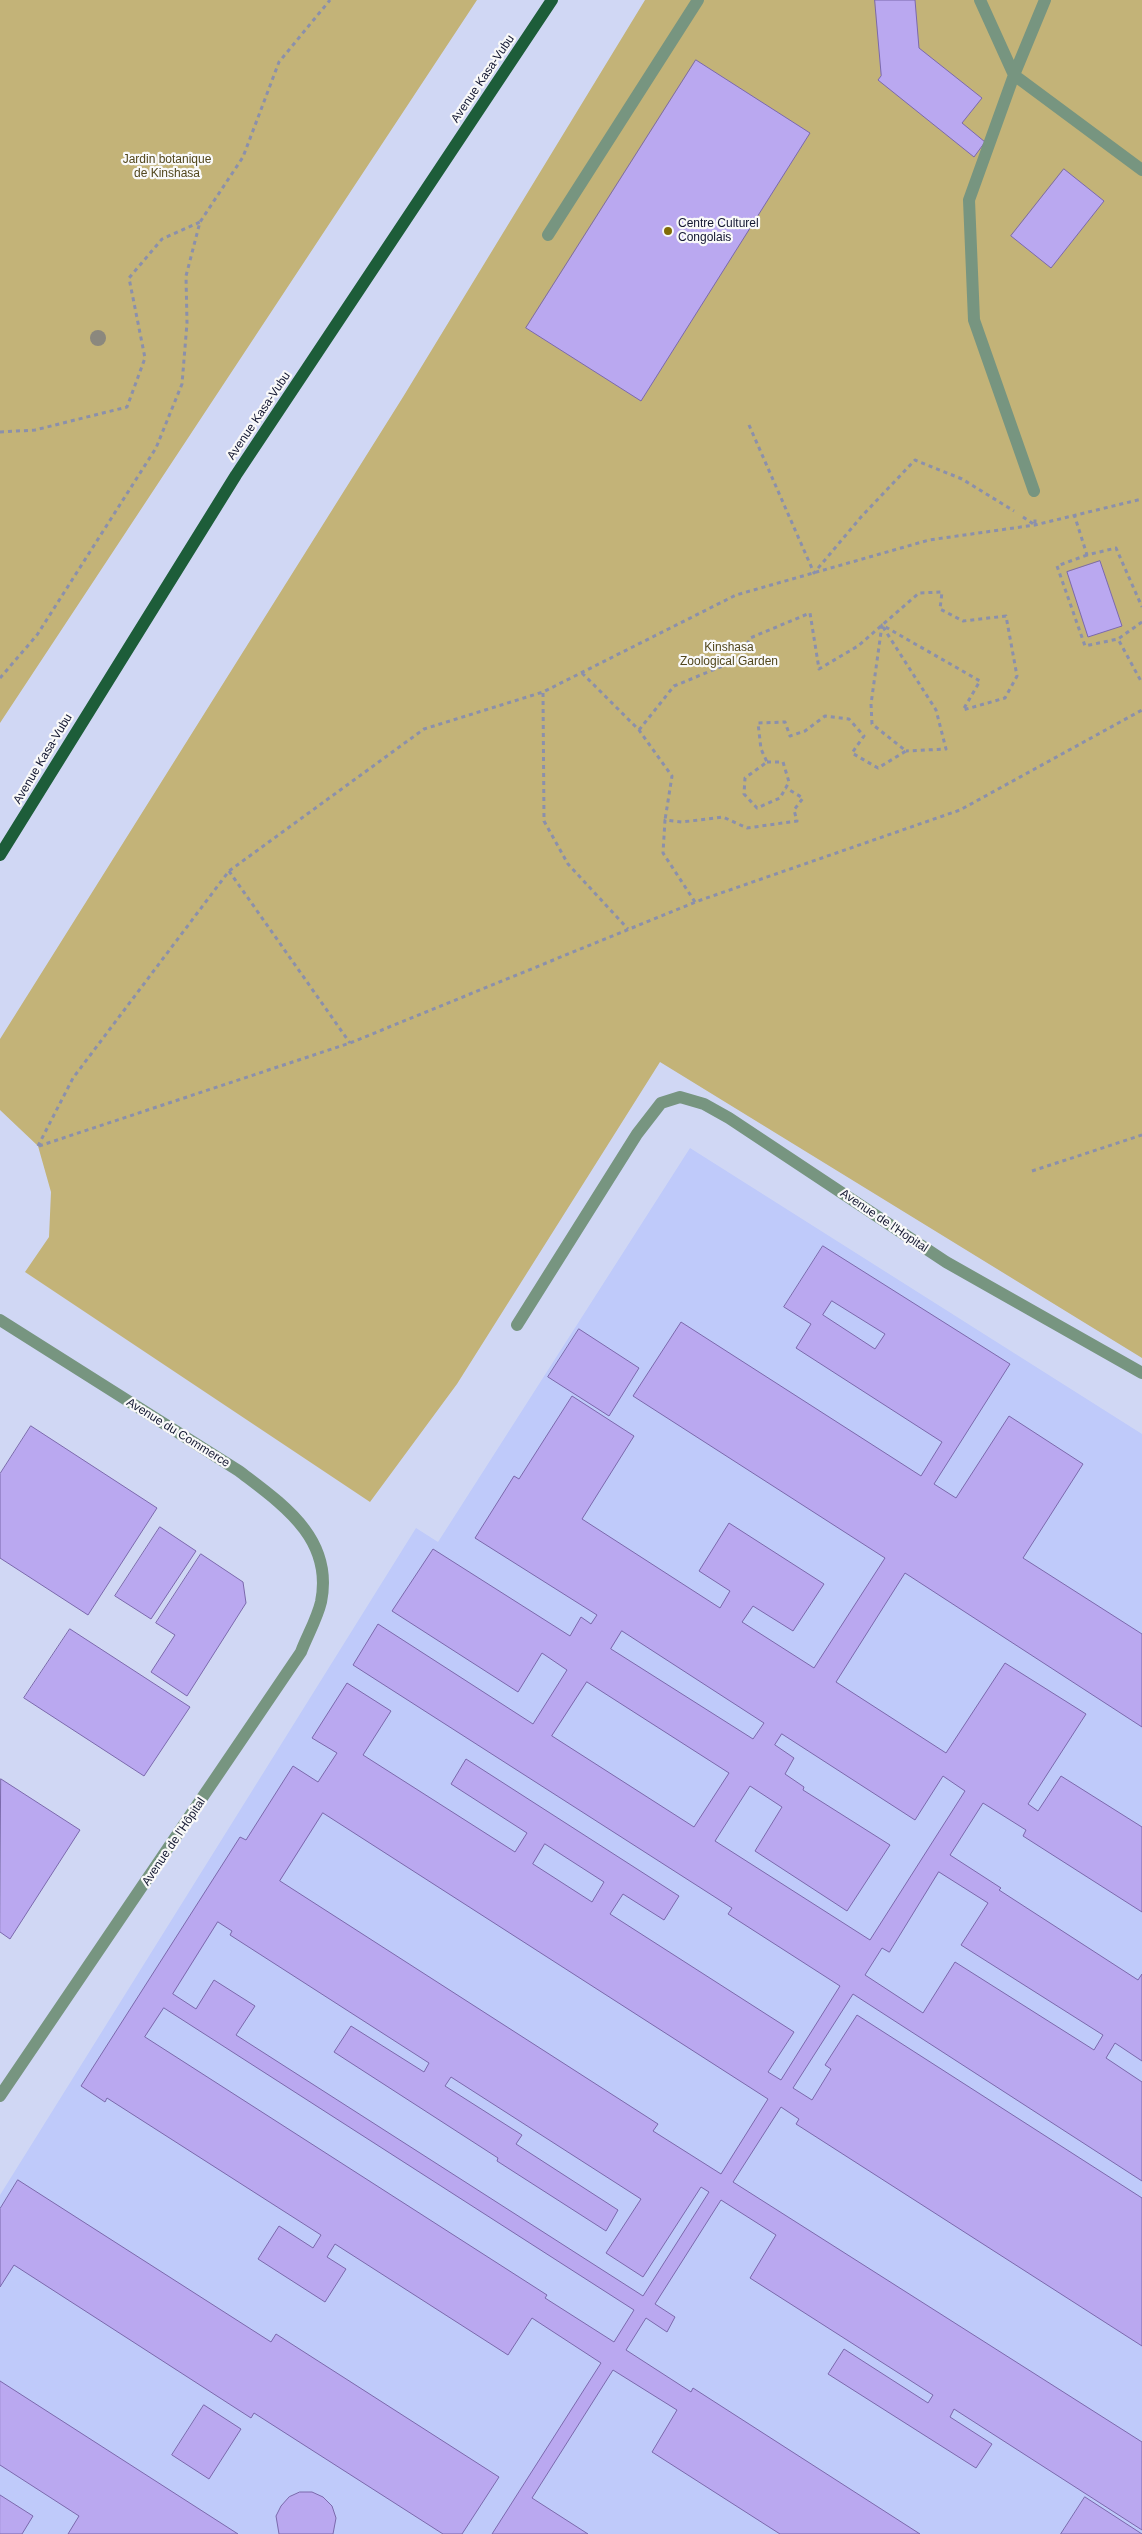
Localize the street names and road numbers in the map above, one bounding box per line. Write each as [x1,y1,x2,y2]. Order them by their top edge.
street label: Avenue Kasa-Vubu [448,32,518,126]
street label: Avenue Kasa-Vubu [224,369,294,463]
street label: Avenue Kasa-Vubu [10,711,76,807]
street label: Avenue de l'Hopital [837,1186,931,1256]
street label: Avenue du Commerce [124,1395,232,1471]
street label: Avenue de l’Hôpital [139,1795,209,1889]

